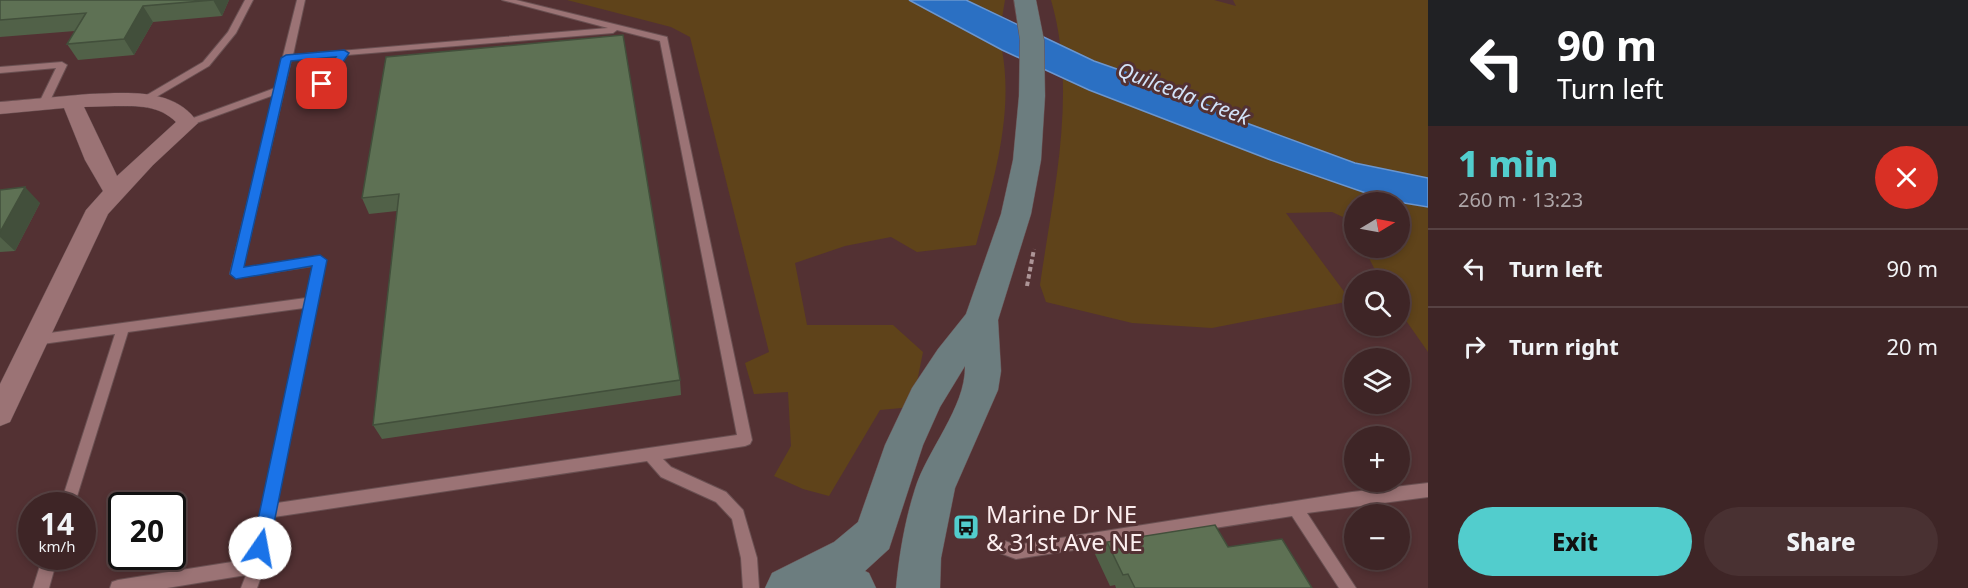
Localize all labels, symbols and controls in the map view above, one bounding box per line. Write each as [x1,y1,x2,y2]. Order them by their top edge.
text: 90 m [1557,16,1657,73]
icon: left [1458,24,1536,102]
water label: Quilceda Creek [1114,55,1256,132]
pin [296,58,347,109]
icon: arrive [305,67,338,100]
text: Turn left [1557,70,1663,107]
text: 1 min [1458,139,1559,188]
button: close [1875,146,1938,209]
text: 260 m · 13:23 [1458,186,1583,213]
north arrow [1344,192,1410,258]
map controls [1344,192,1410,570]
icon: left [1458,252,1491,285]
text: Turn left [1509,253,1603,283]
text: 90 m [1887,253,1938,283]
button: search [1344,270,1410,336]
icon: right [1458,330,1491,363]
text: Turn right [1509,331,1619,361]
text: 20 m [1887,331,1938,361]
button: layers [1344,348,1410,414]
button: + [1344,426,1410,492]
speed limit sign: 20 [108,492,186,570]
place label: Marine Dr NE & 31st Ave NE [986,497,1143,558]
text: 14 [40,503,74,544]
button: − [1344,504,1410,570]
button: Exit [1458,507,1692,576]
button: Share [1704,507,1938,576]
bus stop icon: Marine Dr NE & 31st Ave NE [951,512,981,542]
position arrow [228,516,292,580]
text: km/h [39,536,75,556]

